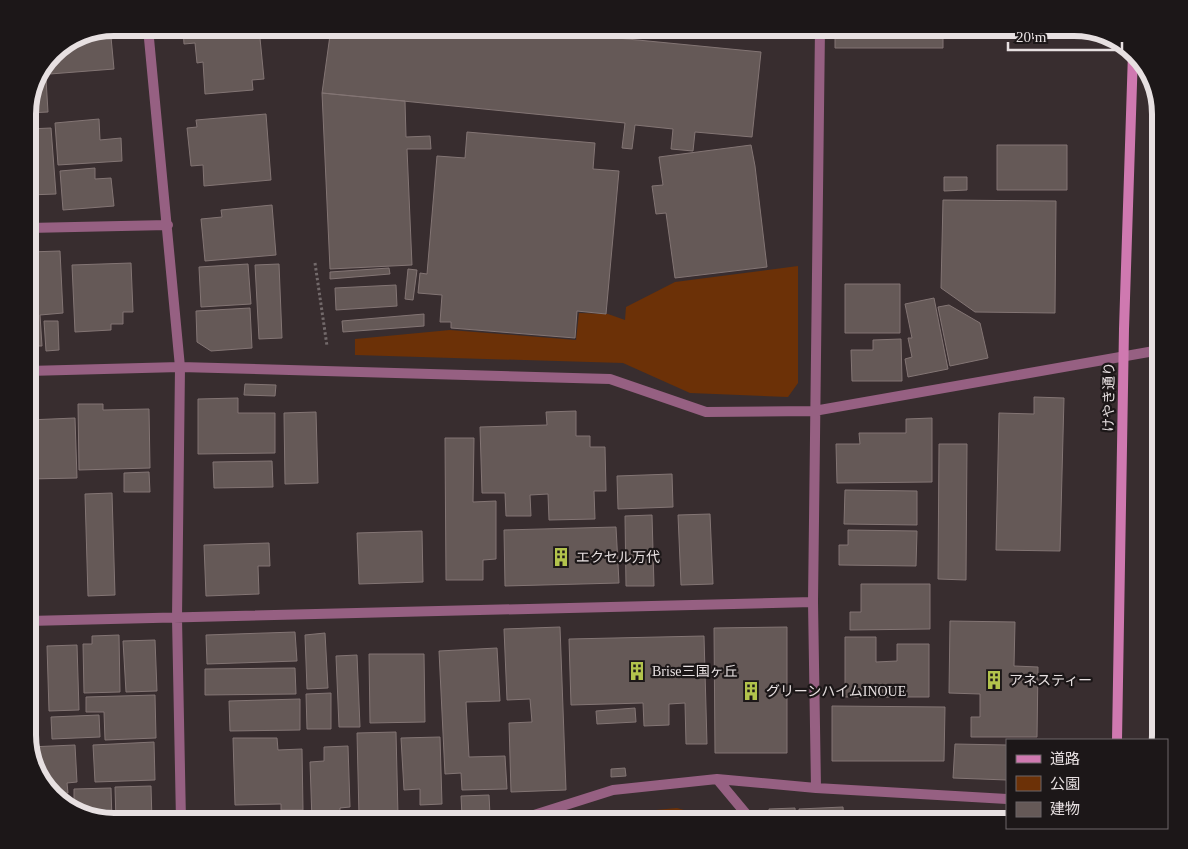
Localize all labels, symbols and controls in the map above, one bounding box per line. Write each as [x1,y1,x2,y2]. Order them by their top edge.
scale bar [1008,20,1122,52]
text: 20 m [1016,29,1047,45]
street label: けやき通り [1101,362,1117,432]
building icon: エクセル万代 [550,546,572,568]
place label: エクセル万代 [576,549,660,565]
building icon: Brise三国ヶ丘 [626,660,648,682]
place label: Brise三国ヶ丘 [652,664,738,679]
building icon: アネスティー [983,669,1005,691]
place label: アネスティー [1009,673,1092,688]
building icon: グリーンハイムINOUE [740,680,762,702]
place label: グリーンハイムINOUE [766,684,906,699]
legend [1006,739,1168,829]
text: 道路 [1050,751,1080,767]
text: 公園 [1050,776,1080,792]
text: 建物 [1050,801,1080,817]

